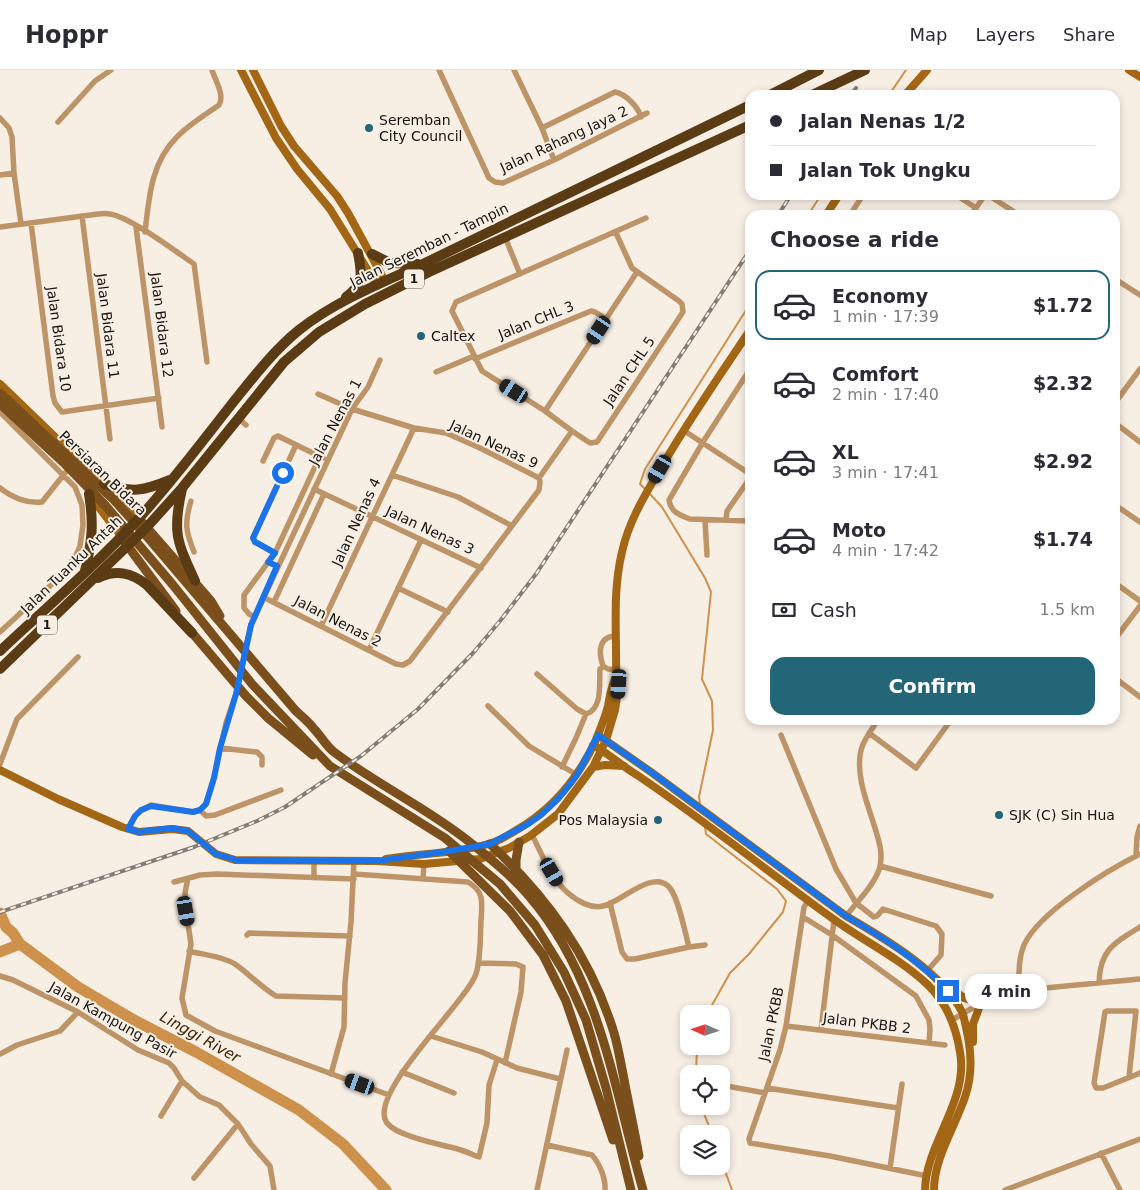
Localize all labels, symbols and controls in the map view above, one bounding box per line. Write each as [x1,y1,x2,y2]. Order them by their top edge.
text: Hoppr [25,21,108,49]
text: Map [909,24,947,45]
text: Layers [975,24,1035,45]
text: Share [1063,24,1115,45]
street label: Jalan Rahang Jaya 2 [497,102,630,176]
text: Jalan Nenas 1/2 [800,110,966,132]
place label: Seremban City Council [379,112,462,144]
marker: Seremban City Council [363,122,375,134]
text: Jalan Tok Ungku [800,159,971,181]
street label: Jalan Seremban - Tampin [346,200,511,291]
text: Choose a ride [770,227,939,252]
street label: Jalan Bidara 12 [147,270,176,379]
road number: 1 [404,270,424,288]
street label: Jalan Bidara 11 [93,271,122,380]
icon: car [772,283,817,328]
street label: Jalan Bidara 10 [44,284,74,393]
text: Economy [832,285,928,307]
text: $1.72 [1033,294,1093,316]
street label: Jalan CHL 3 [495,298,576,343]
text: 1 min · 17:39 [832,307,939,326]
car [584,313,613,347]
place label: Caltex [431,328,475,344]
marker: Caltex [415,330,427,342]
street label: Jalan CHL 5 [599,333,658,409]
icon: car [772,361,817,406]
text: Comfort [832,363,919,385]
text: $2.32 [1033,372,1093,394]
street label: Jalan Nenas 1 [305,376,365,469]
car [497,377,530,405]
text: 2 min · 17:40 [832,385,939,404]
street label: Jalan Nenas 9 [446,416,541,471]
street label: Persiaran Bidara [56,427,150,519]
icon: car [772,439,817,484]
text: XL [832,441,859,463]
text: $2.92 [1033,450,1093,472]
car [646,452,673,486]
route start [272,462,294,484]
text: 3 min · 17:41 [832,463,939,482]
street label: Jalan Nenas 4 [328,475,384,570]
street label: Jalan Nenas 3 [382,502,477,557]
street label: Jalan Tuanku Antah [17,513,125,618]
icon: car [772,517,817,562]
text: Moto [832,519,886,541]
text: $1.74 [1033,528,1093,550]
text: 4 min · 17:42 [832,541,939,560]
street label: Jalan Nenas 2 [291,592,384,650]
icon: cash [770,596,798,624]
text: Cash [810,599,857,621]
text: 1.5 km [1040,600,1095,619]
road number: 1 [37,616,57,634]
button: Confirm [770,657,1095,715]
car [610,669,627,699]
place label: SJK (C) Sin Hua [1009,807,1115,823]
marker: SJK (C) Sin Hua [993,809,1005,821]
place label: Pos Malaysia [559,812,648,828]
marker: Pos Malaysia [652,814,664,826]
car [538,855,565,889]
car [176,895,195,927]
callout: 4 min [966,974,1048,1008]
street label: Jalan Kampung Pasir [46,978,180,1062]
route end [937,980,959,1002]
text: 4 min [981,982,1031,1001]
street label: Jalan PKBB [755,985,787,1063]
north arrow [680,1005,730,1055]
map controls [680,1005,730,1175]
water label: Linggi River [157,1008,244,1067]
street label: Jalan PKBB 2 [821,1010,912,1036]
button: locate [680,1065,730,1115]
car [343,1072,376,1096]
button: layers [680,1125,730,1175]

